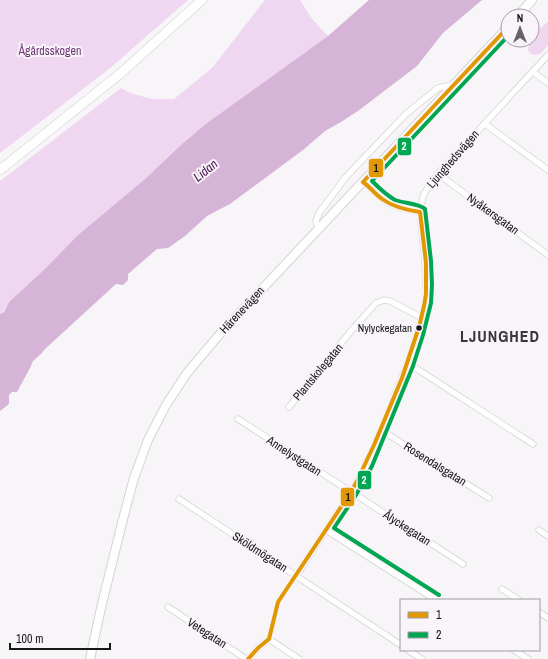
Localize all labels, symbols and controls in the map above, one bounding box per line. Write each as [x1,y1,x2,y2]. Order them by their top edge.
north arrow [500,8,540,48]
text: N [517,11,523,25]
park label: Ågårdsskogen [18,43,81,59]
street label: Ljunghedsvägen [423,126,483,192]
line badge: 2 [397,137,412,156]
text: 2 [401,139,407,153]
water label: Lidan [190,155,221,185]
line badge: 1 [368,158,384,178]
text: 1 [373,161,379,175]
street label: Nyåkersgatan [464,190,522,238]
street label: Härenevägen [216,283,268,337]
place label: Nylyckegatan [358,321,412,335]
marker: Nylyckegatan [414,323,424,333]
district label: LJUNGHED [460,325,540,347]
street label: Plantskolegatan [289,340,347,404]
street label: Annelystgatan [263,432,325,480]
street label: Rosendalsgatan [401,438,469,490]
line badge: 2 [357,470,372,490]
text: 2 [361,473,367,487]
line badge: 1 [340,487,355,507]
text: 1 [345,490,351,504]
street label: Ålyckegatan [379,506,434,549]
street label: Sköldmögatan [229,528,291,576]
legend [400,599,540,651]
text: 1 [436,607,442,623]
street label: Vetegatan [184,614,230,652]
scale bar [10,625,110,651]
text: 2 [436,627,441,643]
text: 100 m [16,631,43,647]

